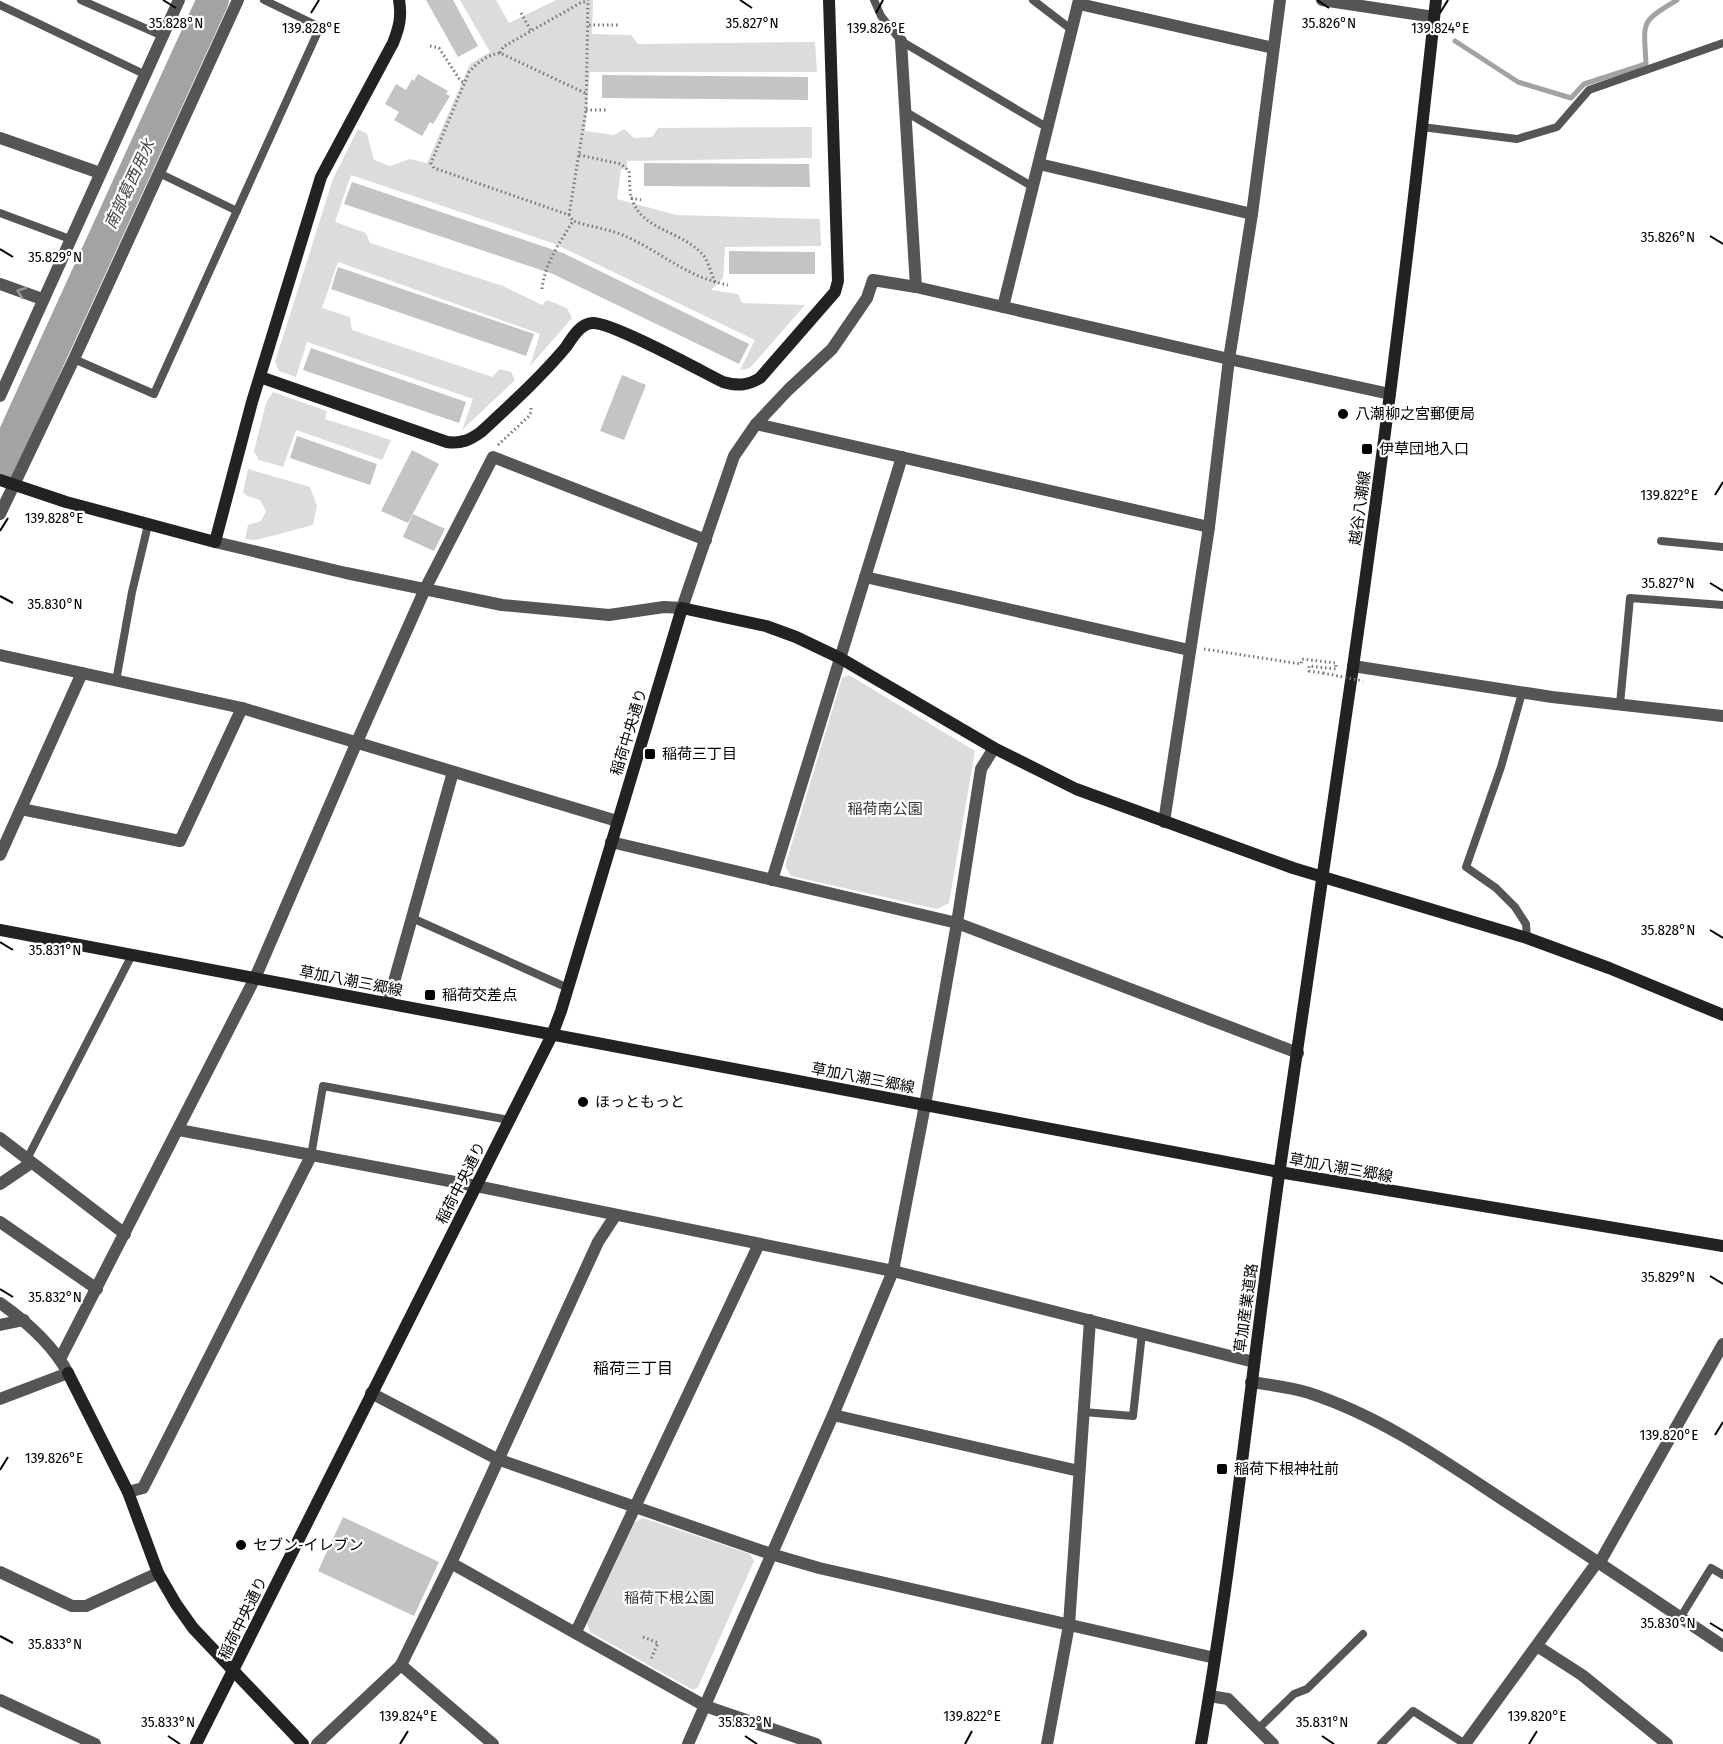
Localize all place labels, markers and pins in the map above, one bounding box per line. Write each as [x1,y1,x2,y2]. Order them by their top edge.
place label: 八潮柳之宮郵便局 [1355,405,1475,423]
marker: 八潮柳之宮郵便局 [1336,407,1350,421]
place label: 伊草団地入口 [1379,440,1469,458]
marker: 伊草団地入口 [1360,442,1374,456]
place label: 稲荷三丁目 [662,745,737,763]
marker: 稲荷三丁目 [643,747,657,761]
place label: 稲荷交差点 [442,986,517,1004]
marker: 稲荷交差点 [423,988,437,1002]
place label: ほっともっと [595,1093,685,1111]
marker: ほっともっと [576,1095,590,1109]
place label: 稲荷下根神社前 [1234,1460,1339,1478]
marker: 稲荷下根神社前 [1215,1462,1229,1476]
place label: セブン-イレブン [253,1536,364,1554]
marker: セブン-イレブン [234,1538,248,1552]

